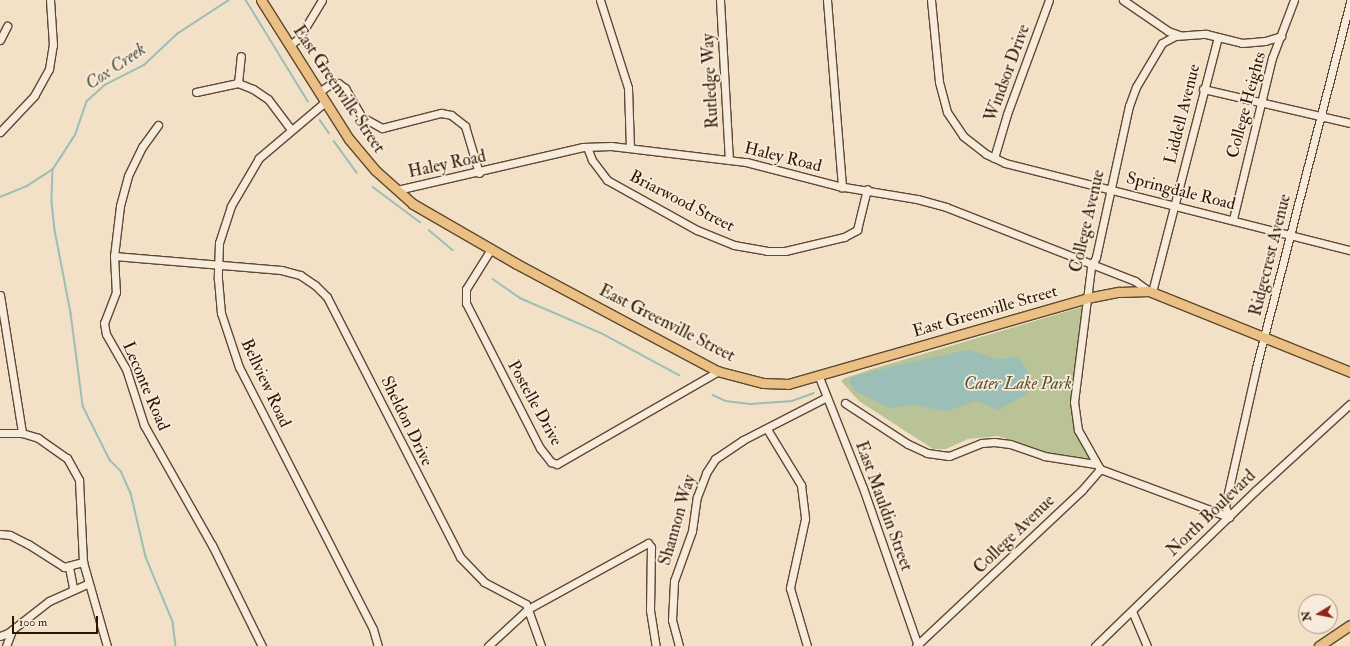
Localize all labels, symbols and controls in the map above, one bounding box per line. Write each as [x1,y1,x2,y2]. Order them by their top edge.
street label: East Greenville Street [289,21,389,157]
street label: Windsor Drive [980,22,1034,124]
street label: Rutledge Way [697,33,723,129]
water label: Cox Creek [82,39,150,95]
street label: College Heights [1222,50,1270,160]
street label: Liddell Avenue [1160,62,1204,166]
street label: Haley Road [742,138,824,176]
street label: Haley Road [406,146,488,182]
street label: Briarwood Street [626,166,738,236]
street label: College Avenue [1065,168,1109,274]
street label: Springdale Road [1124,168,1238,214]
street label: Ridgecrest Avenue [1245,192,1295,318]
street label: East Greenville Street [596,280,738,366]
street label: East Greenville Street [910,281,1060,341]
street label: Bellview Road [237,335,295,431]
street label: Leconte Road [118,338,174,434]
street label: Postelle Drive [503,357,567,449]
street label: Sheldon Drive [376,373,438,469]
park label: Cater Lake Park [964,374,1072,394]
street label: East Mauldin Street [851,438,917,574]
street label: North Boulevard [1162,465,1260,561]
street label: Shannon Way [654,472,700,568]
street label: College Avenue [969,490,1059,578]
north arrow [1298,594,1338,634]
scale bar [14,608,100,634]
text: N [1299,610,1314,622]
text: 100 m [19,615,47,630]

